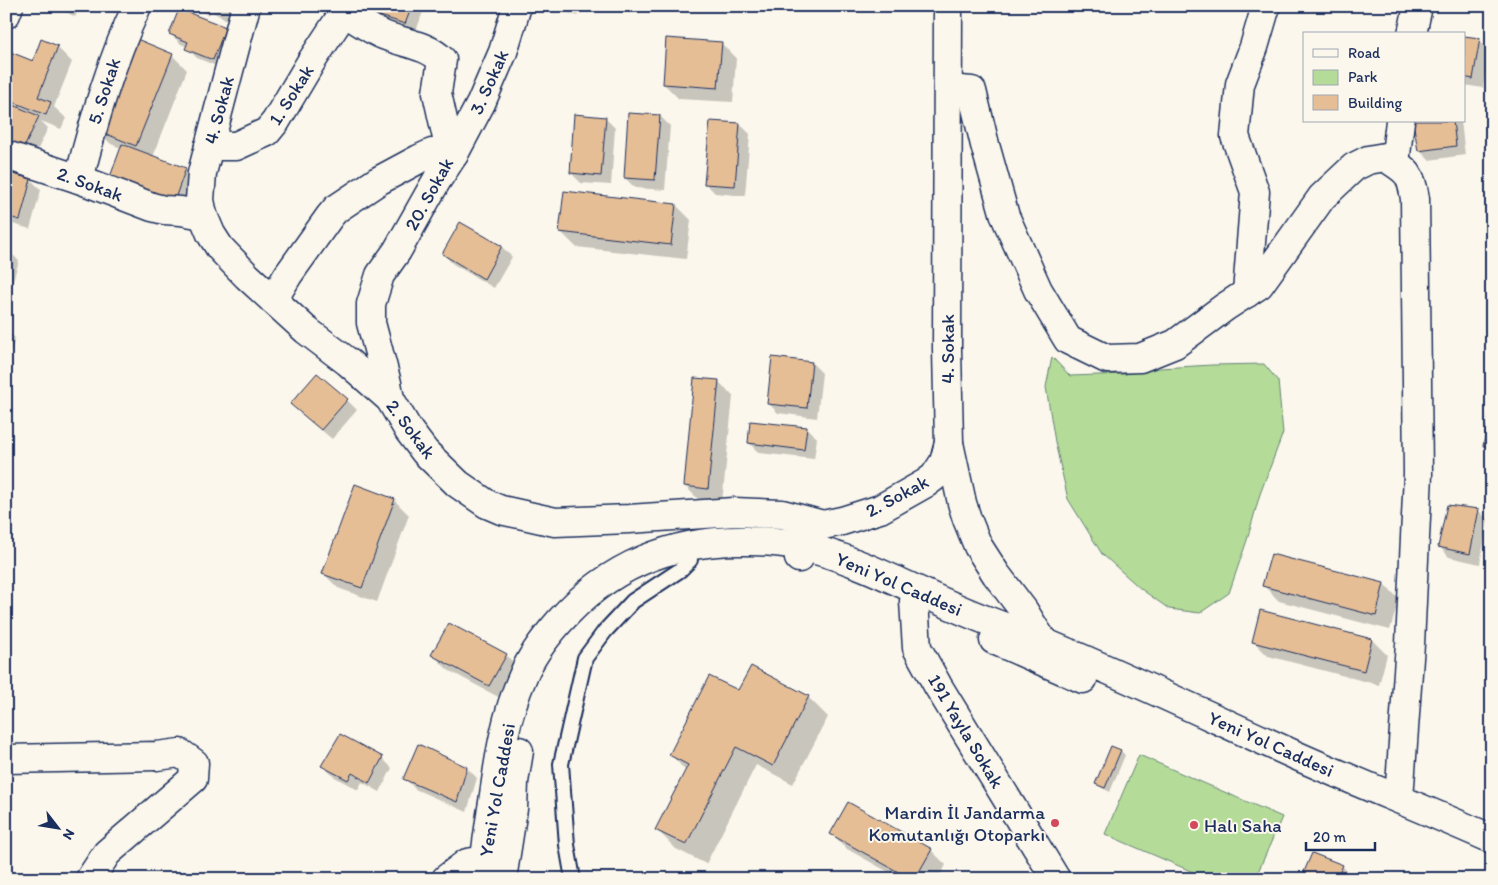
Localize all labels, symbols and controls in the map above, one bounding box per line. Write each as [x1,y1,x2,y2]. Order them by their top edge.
legend [1303,32,1466,122]
text: Road [1348,44,1381,62]
street label: 3. Sokak [465,46,514,118]
street label: 5. Sokak [83,55,126,127]
street label: 1. Sokak [263,60,319,130]
text: Park [1348,68,1378,86]
street label: 4. Sokak [199,73,239,147]
text: Building [1348,94,1402,112]
street label: 20. Sokak [400,153,459,235]
street label: 2. Sokak [54,162,126,207]
street label: 4. Sokak [936,314,959,384]
street label: 2. Sokak [381,395,441,463]
street label: 2. Sokak [861,470,933,522]
street label: Yeni Yol Caddesi [832,547,966,621]
street label: 191 Yayla Sokak [923,670,1009,792]
street label: Yeni Yol Caddesi [1205,706,1337,782]
street label: Yeni Yol Caddesi [474,721,520,859]
place label: Mardin İl Jandarma Komutanlığı Otoparkı [868,801,1045,846]
north arrow [32,802,82,852]
place label: Halı Saha [1204,814,1282,837]
marker: Mardin İl Jandarma Komutanlığı Otoparkı [1049,817,1061,829]
marker: Halı Saha [1188,819,1200,831]
scale bar [1306,820,1374,852]
text: N [59,826,78,843]
text: 20 m [1313,828,1347,846]

